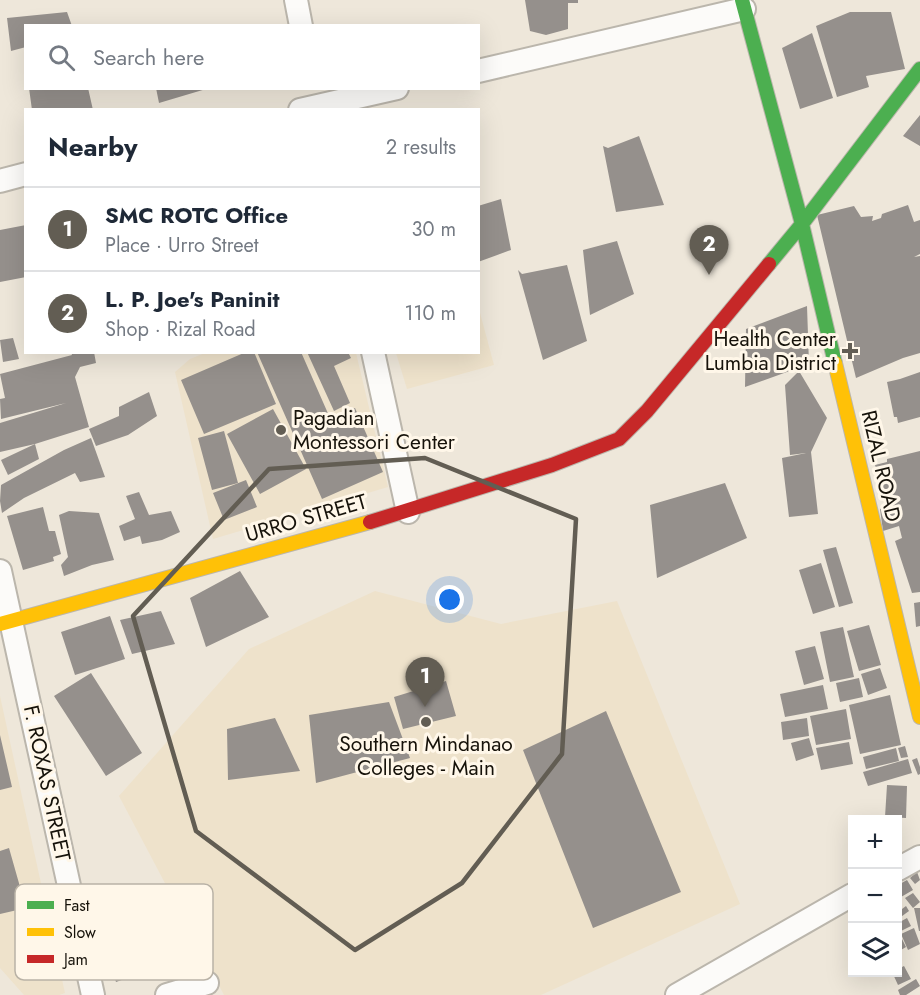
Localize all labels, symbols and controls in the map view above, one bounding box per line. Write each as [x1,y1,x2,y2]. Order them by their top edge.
search box [24,24,480,90]
icon: search [45,41,78,74]
text: Search here [93,41,204,73]
text: Nearby [48,128,137,166]
text: 2 results [386,133,456,162]
text: SMC ROTC Office [105,199,288,231]
text: 1 [62,215,73,244]
text: 30 m [411,215,456,244]
pin: 2 [690,226,728,275]
text: Place · Urro Street [105,231,259,260]
text: L. P. Joe's Paninit [105,283,280,315]
text: 2 [61,299,74,328]
text: 110 m [404,299,456,328]
text: Shop · Rizal Road [105,315,256,344]
place label: Health Center Lumbia District [705,324,837,378]
marker: Health Center Lumbia District [841,342,859,360]
place label: Pagadian Montessori Center [293,403,456,457]
street label: RIZAL ROAD [854,407,908,525]
marker: Pagadian Montessori Center [274,423,288,437]
street label: URRO STREET [242,486,371,550]
your location [435,585,464,614]
pin: 1 [406,658,444,707]
street label: F. ROXAS STREET [16,702,78,864]
marker: Southern Mindanao Colleges - Main [419,715,433,729]
place label: Southern Mindanao Colleges - Main [339,729,513,783]
map controls [848,815,902,977]
button: + [848,815,902,869]
button: − [848,869,902,923]
legend [15,884,213,980]
text: Fast [64,894,90,917]
text: Slow [64,921,96,944]
button: layers [848,923,902,977]
text: Jam [62,948,88,971]

